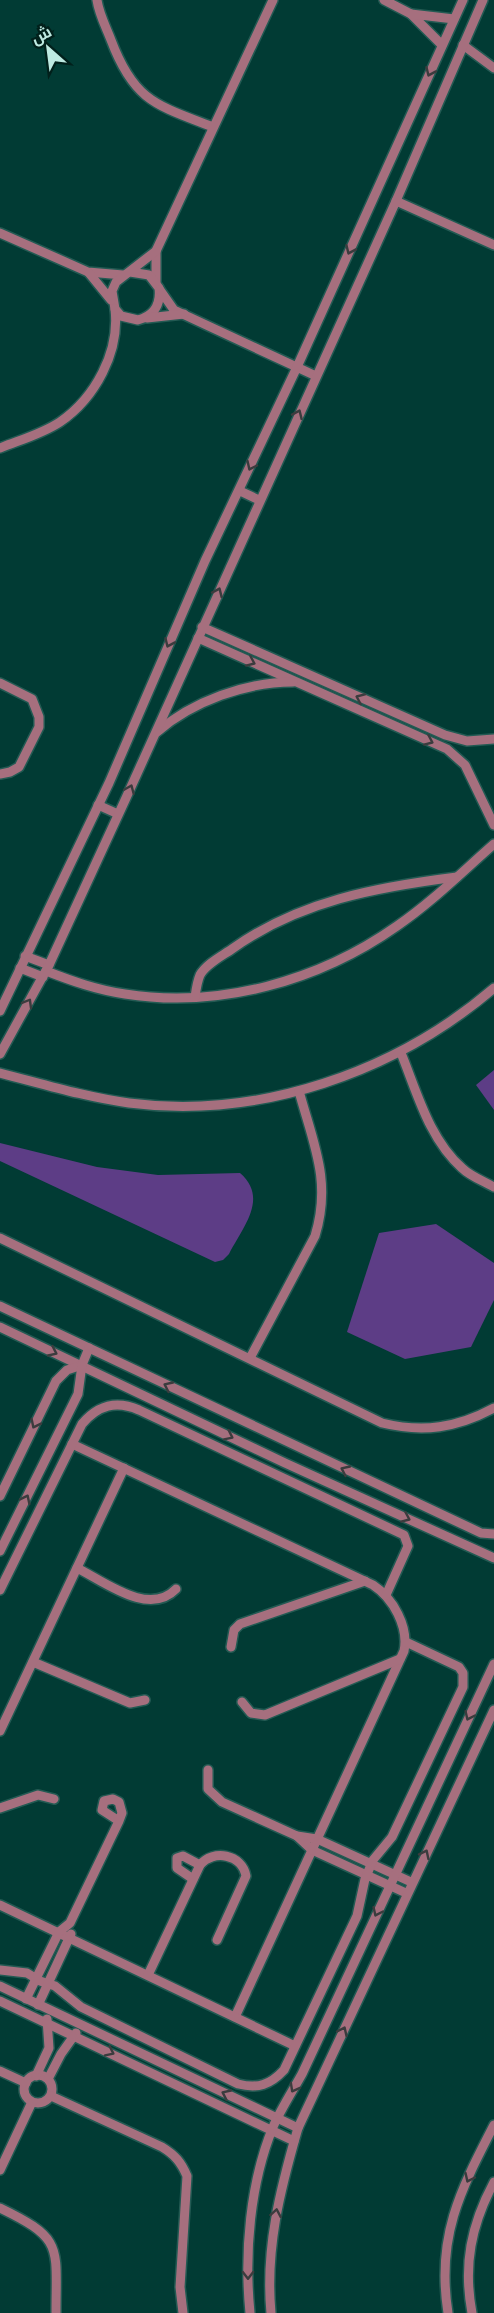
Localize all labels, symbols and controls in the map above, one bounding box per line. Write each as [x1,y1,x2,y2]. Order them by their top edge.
north arrow [18,18,78,78]
text: ش [27,21,55,48]
one-way arrow [425,66,437,77]
one-way arrow [345,244,357,255]
one-way arrow [291,409,303,420]
one-way arrow [247,459,259,470]
one-way arrow [211,587,223,598]
one-way arrow [164,636,176,647]
one-way arrow [245,655,256,667]
one-way arrow [356,693,367,705]
one-way arrow [423,734,434,746]
one-way arrow [123,784,135,795]
one-way arrow [21,999,33,1009]
one-way arrow [46,1344,57,1356]
one-way arrow [164,1382,175,1394]
one-way arrow [30,1418,42,1429]
one-way arrow [222,1428,233,1440]
one-way arrow [340,1465,351,1477]
one-way arrow [19,1494,30,1505]
one-way arrow [399,1511,410,1523]
one-way arrow [465,1710,477,1721]
one-way arrow [417,1849,429,1860]
one-way arrow [373,1905,385,1916]
one-way arrow [335,2026,347,2037]
one-way arrow [103,2045,114,2057]
one-way arrow [290,2082,301,2092]
one-way arrow [221,2090,232,2102]
one-way arrow [464,2172,476,2183]
one-way arrow [269,2208,282,2218]
one-way arrow [242,2271,254,2280]

